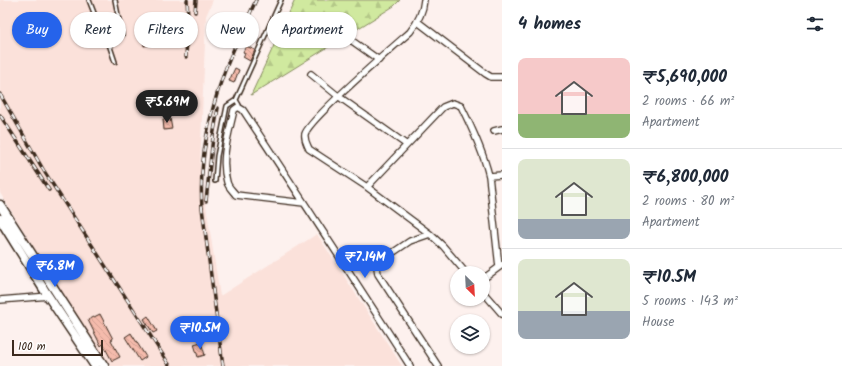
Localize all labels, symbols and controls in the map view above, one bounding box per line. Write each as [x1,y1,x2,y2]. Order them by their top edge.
text: 4 homes [518,11,581,38]
chip: Buy [12,12,62,48]
chip: Rent [70,12,126,48]
chip: Filters [134,12,198,48]
chip: New [206,12,259,48]
chip: Apartment [267,12,357,48]
icon: filters [804,13,826,35]
text: ₹5,690,000 [642,64,727,91]
icon: home [550,74,598,122]
pin: ₹5.69M [134,90,200,124]
text: 2 rooms · 66 m² [642,91,734,112]
text: ₹5.69M [145,92,189,113]
text: Apartment [642,112,700,133]
text: ₹6,800,000 [642,164,729,191]
icon: home [550,175,598,223]
text: 2 rooms · 80 m² [642,191,734,212]
text: Apartment [642,212,700,233]
pin: ₹7.14M [332,245,398,279]
text: ₹7.14M [344,247,386,268]
pin: ₹6.8M [27,254,83,288]
text: ₹6.8M [36,256,74,277]
text: ₹10.5M [642,264,696,291]
north arrow [450,266,490,306]
map controls [450,266,490,354]
icon: home [550,275,598,323]
text: 5 rooms · 143 m² [642,291,738,312]
text: House [642,312,674,333]
button: layers [450,314,490,354]
pin: ₹10.5M [167,316,233,350]
text: ₹10.5M [179,318,221,339]
scale bar [12,338,103,357]
text: 100 m [18,338,46,356]

